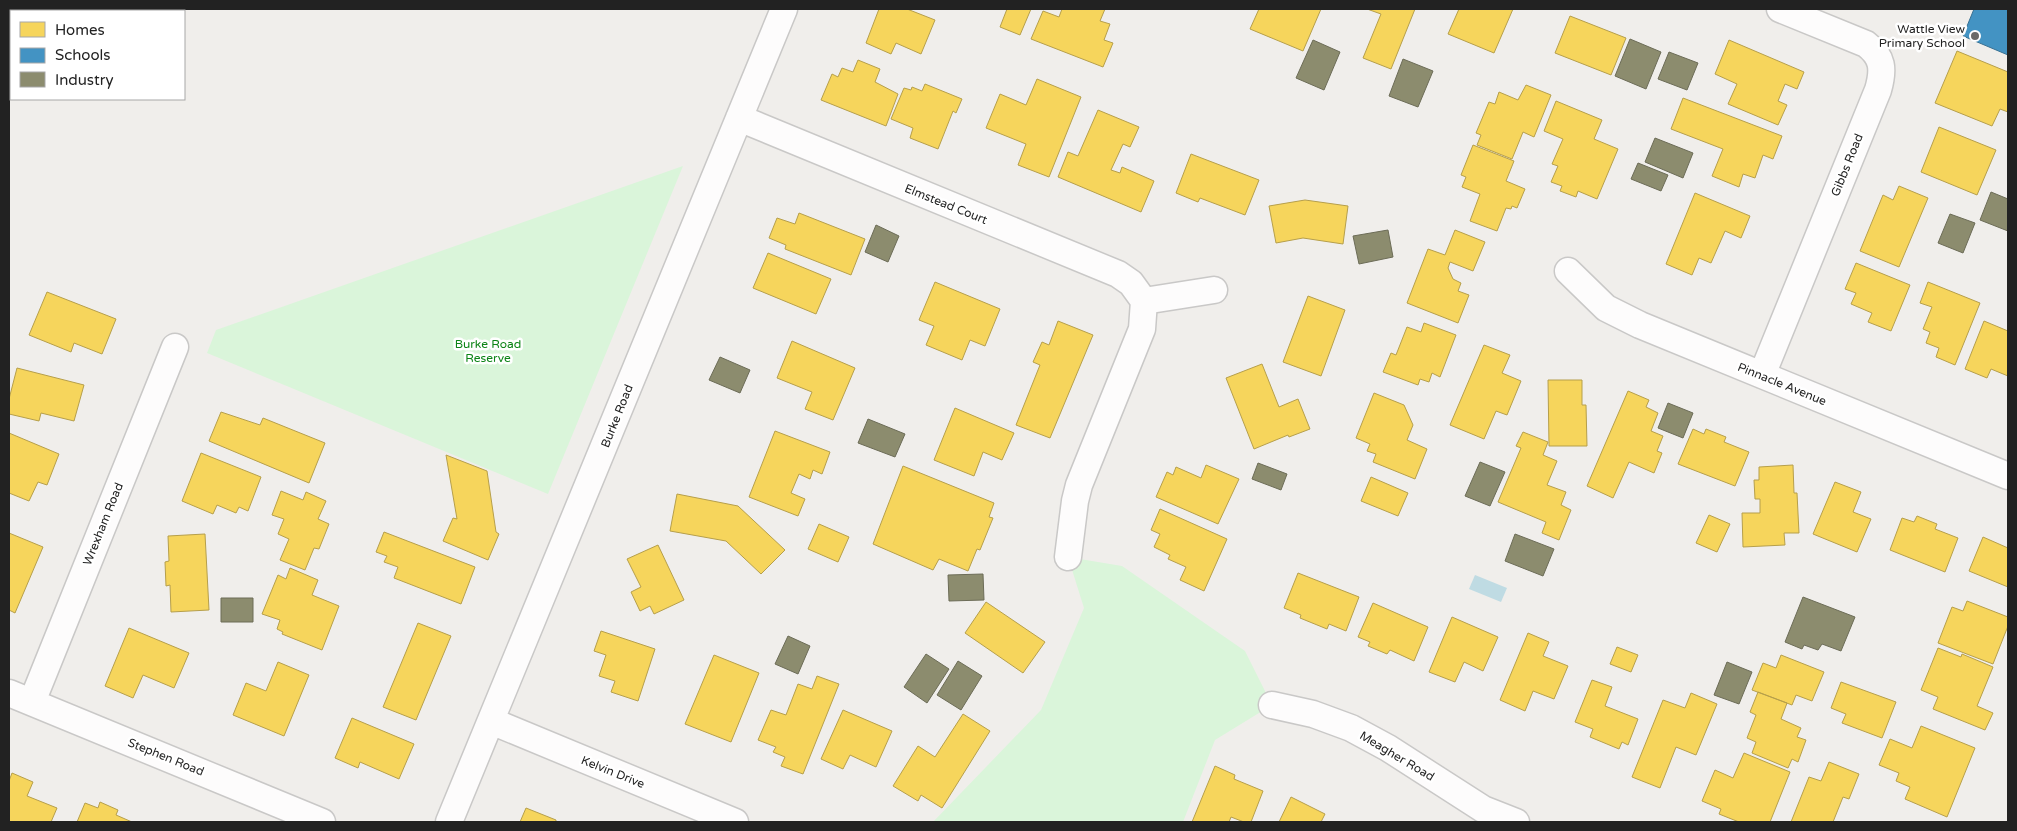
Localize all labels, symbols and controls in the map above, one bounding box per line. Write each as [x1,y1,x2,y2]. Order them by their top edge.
legend [10,10,185,100]
text: Homes [55,21,105,39]
place label: Wattle View Primary School [1879,22,1965,50]
marker: Wattle View Primary School [1969,30,1981,42]
text: Schools [55,46,111,64]
text: Industry [55,71,114,89]
street label: Gibbs Road [1828,132,1866,198]
street label: Elmstead Court [903,181,990,227]
park label: Burke Road Reserve [455,337,521,365]
street label: Pinnacle Avenue [1736,360,1829,408]
street label: Burke Road [598,382,636,450]
street label: Wrexham Road [80,481,126,567]
street label: Meagher Road [1357,728,1437,784]
street label: Stephen Road [126,735,206,779]
street label: Kelvin Drive [579,753,647,791]

